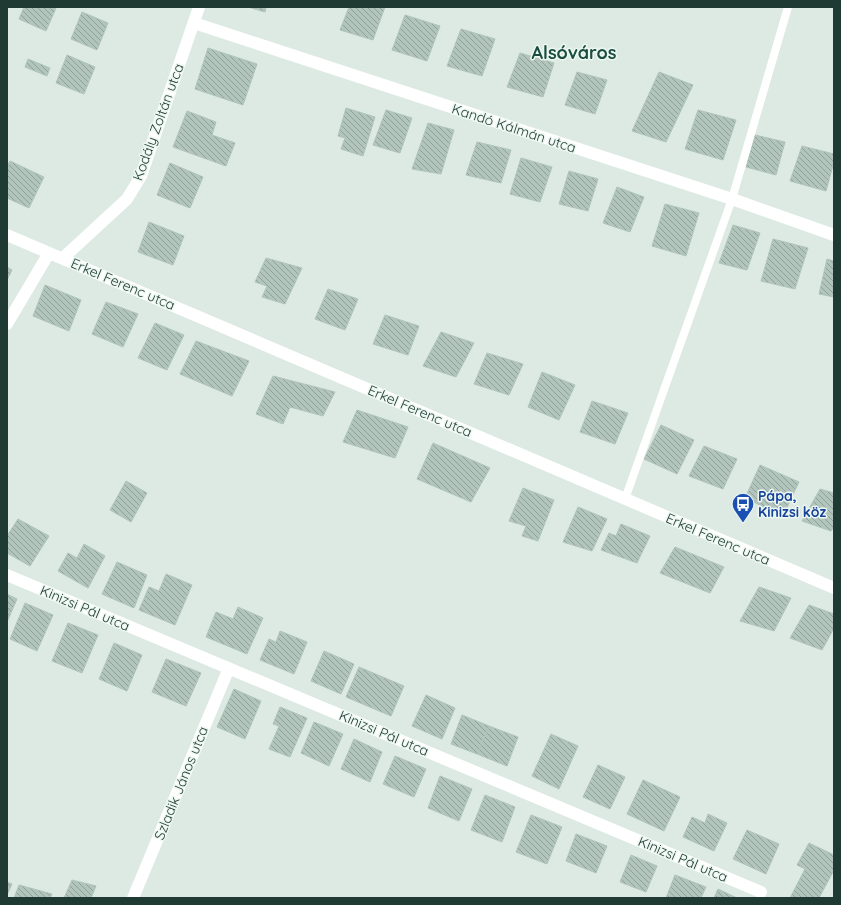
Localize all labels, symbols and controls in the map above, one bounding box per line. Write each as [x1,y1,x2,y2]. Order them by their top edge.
district label: Alsóváros [532,41,617,64]
street label: Kodály Zoltán utca [128,61,188,183]
street label: Kandó Kálmán utca [450,99,578,157]
street label: Erkel Ferenc utca [68,254,178,314]
street label: Erkel Ferenc utca [365,381,475,441]
place label: Pápa, Kinizsi köz [758,487,826,521]
bus stop icon: Pápa, Kinizsi köz [730,491,756,524]
street label: Erkel Ferenc utca [663,509,773,569]
street label: Kinizsi Pál utca [37,581,133,635]
street label: Kinizsi Pál utca [336,706,432,760]
street label: Szladik János utca [150,724,212,842]
street label: Kinizsi Pál utca [635,832,731,886]

